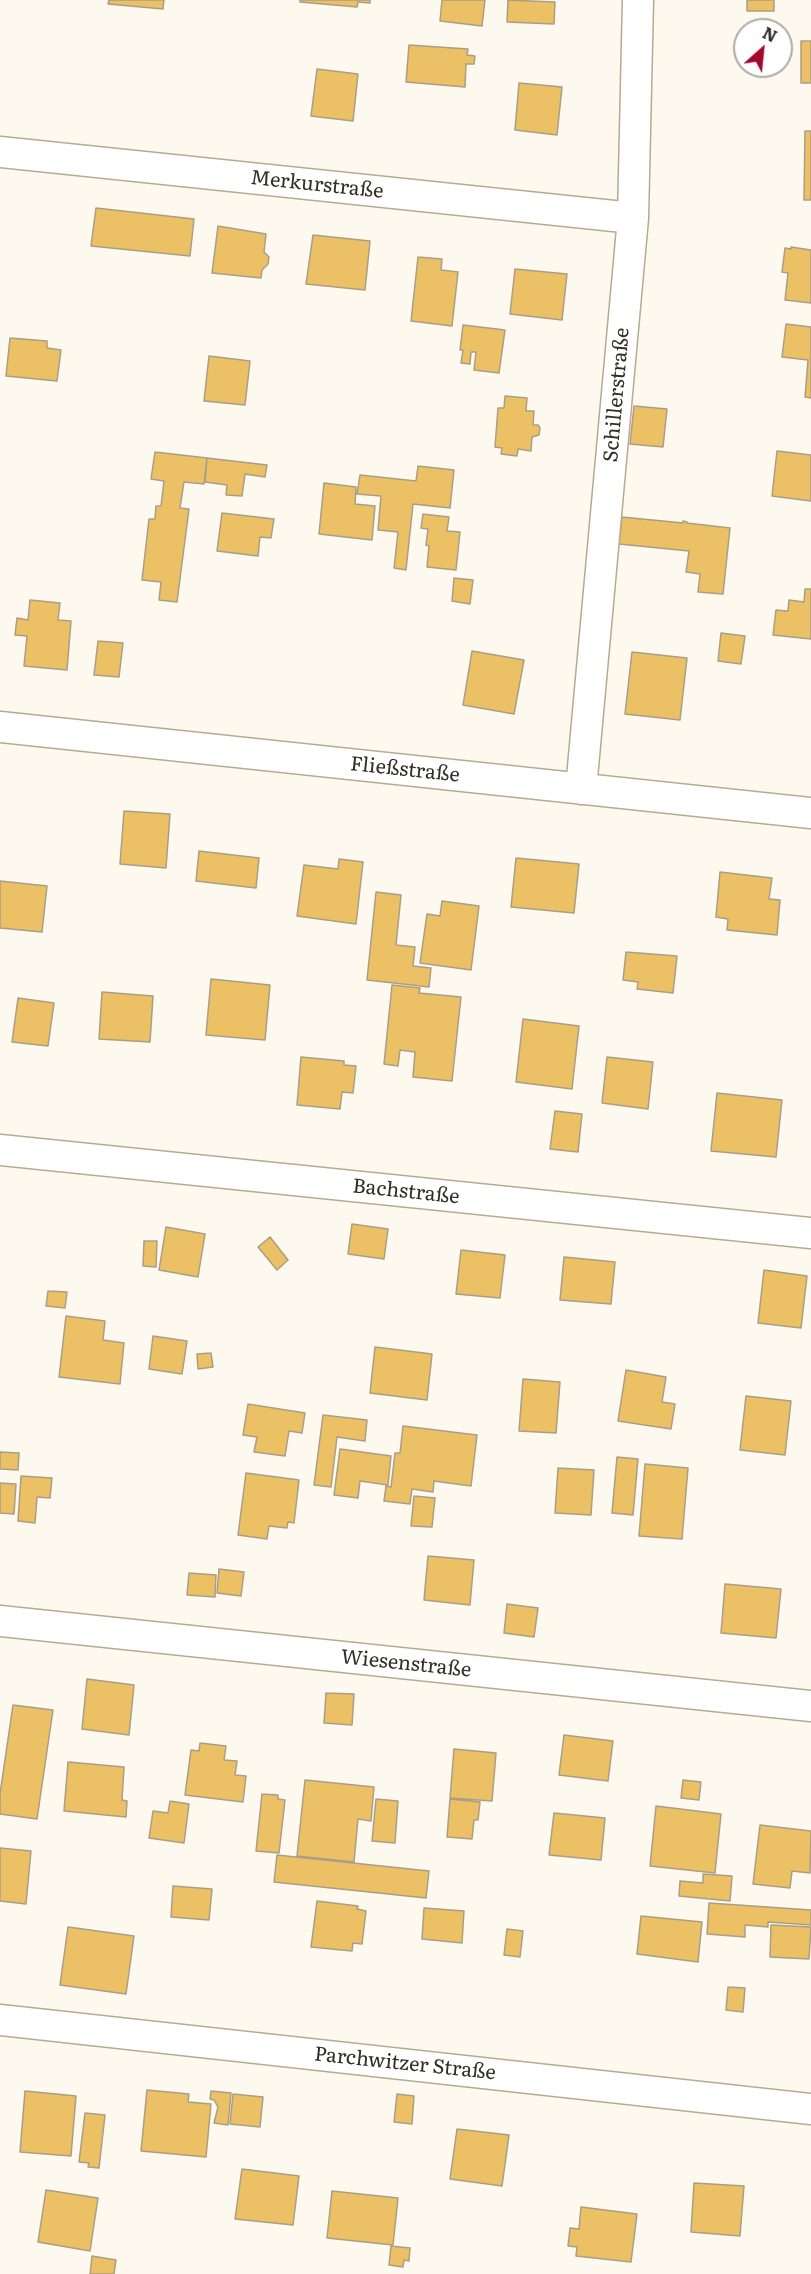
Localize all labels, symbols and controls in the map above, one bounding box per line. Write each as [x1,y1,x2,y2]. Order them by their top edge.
north arrow [733,18,793,78]
text: N [759,20,782,47]
street label: Merkurstraße [249,166,385,204]
street label: Schillerstraße [599,327,635,463]
street label: Fließstraße [349,752,461,788]
street label: Bachstraße [351,1174,461,1210]
street label: Wiesenstraße [340,1645,472,1683]
street label: Parchwitzer Straße [313,2043,497,2085]

